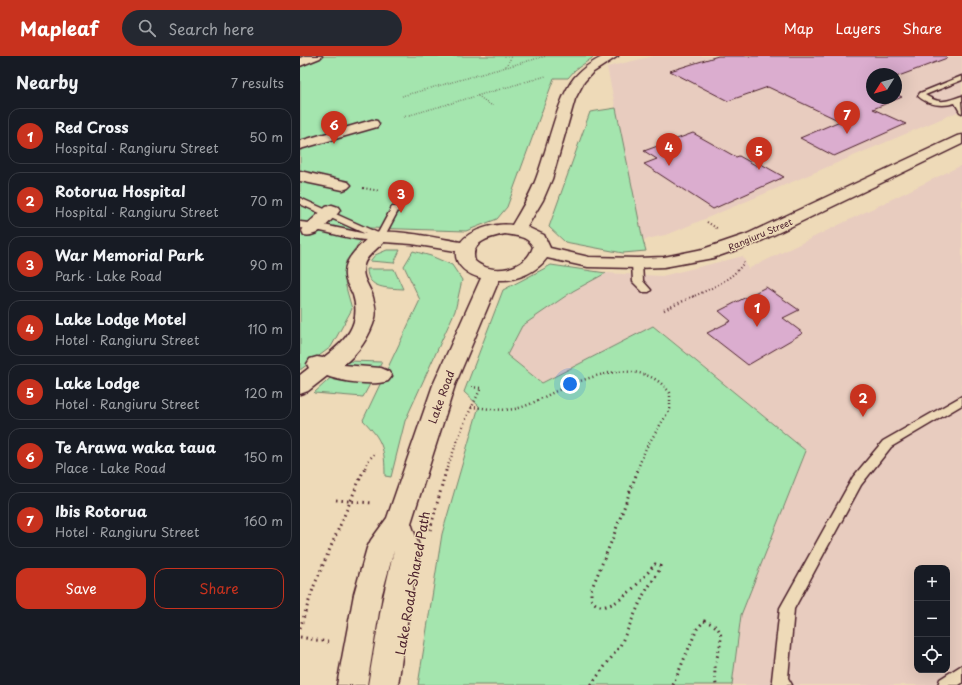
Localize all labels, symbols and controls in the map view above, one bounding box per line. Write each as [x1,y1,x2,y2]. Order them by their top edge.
search box [122,10,402,46]
text: Mapleaf [20,14,98,42]
icon: search [136,17,158,39]
text: Search here [168,17,254,40]
text: Map [784,18,814,39]
text: Layers [836,18,881,39]
text: Share [903,18,942,39]
north arrow [866,68,902,104]
text: Nearby [16,69,78,95]
text: 7 results [231,73,284,92]
pin: 7 [834,101,860,134]
pin: 6 [321,111,347,144]
text: Red Cross [55,115,129,138]
text: 1 [27,127,33,146]
text: 50 m [249,127,283,146]
pin: 4 [656,133,682,166]
pin: 5 [746,137,772,170]
text: Hospital · Rangiuru Street [55,138,219,157]
text: Rotorua Hospital [55,179,186,202]
pin: 3 [388,180,414,213]
text: 2 [25,191,35,210]
text: 70 m [250,191,283,210]
text: Hospital · Rangiuru Street [55,202,219,221]
street label: Rangiuru Street [726,214,795,254]
text: War Memorial Park [55,243,204,266]
text: 3 [26,255,34,274]
text: 90 m [250,255,283,274]
text: Park · Lake Road [55,266,162,285]
pin: 1 [744,294,770,327]
text: Lake Lodge Motel [55,307,186,330]
text: 4 [26,319,34,338]
text: 110 m [248,319,283,338]
text: Hotel · Rangiuru Street [55,330,199,349]
street label: Lake Road [424,368,458,426]
text: Lake Lodge [55,371,140,394]
your location [560,374,580,394]
text: 5 [26,383,34,402]
text: 120 m [244,383,283,402]
pin: 2 [850,384,876,417]
text: Hotel · Rangiuru Street [55,394,199,413]
text: Te Arawa waka taua [55,435,216,458]
text: 6 [25,447,35,466]
text: 150 m [244,447,283,466]
text: Place · Lake Road [55,458,166,477]
text: Ibis Rotorua [55,499,147,522]
street label: Lake Road Shared Path [390,510,434,656]
text: 7 [26,511,34,530]
text: 160 m [244,511,283,530]
text: Hotel · Rangiuru Street [55,522,199,541]
map controls [914,565,950,673]
button: + [914,565,950,601]
button: Save [16,568,146,609]
button: Share [154,568,284,609]
button: − [914,601,950,637]
button: locate [914,637,950,673]

